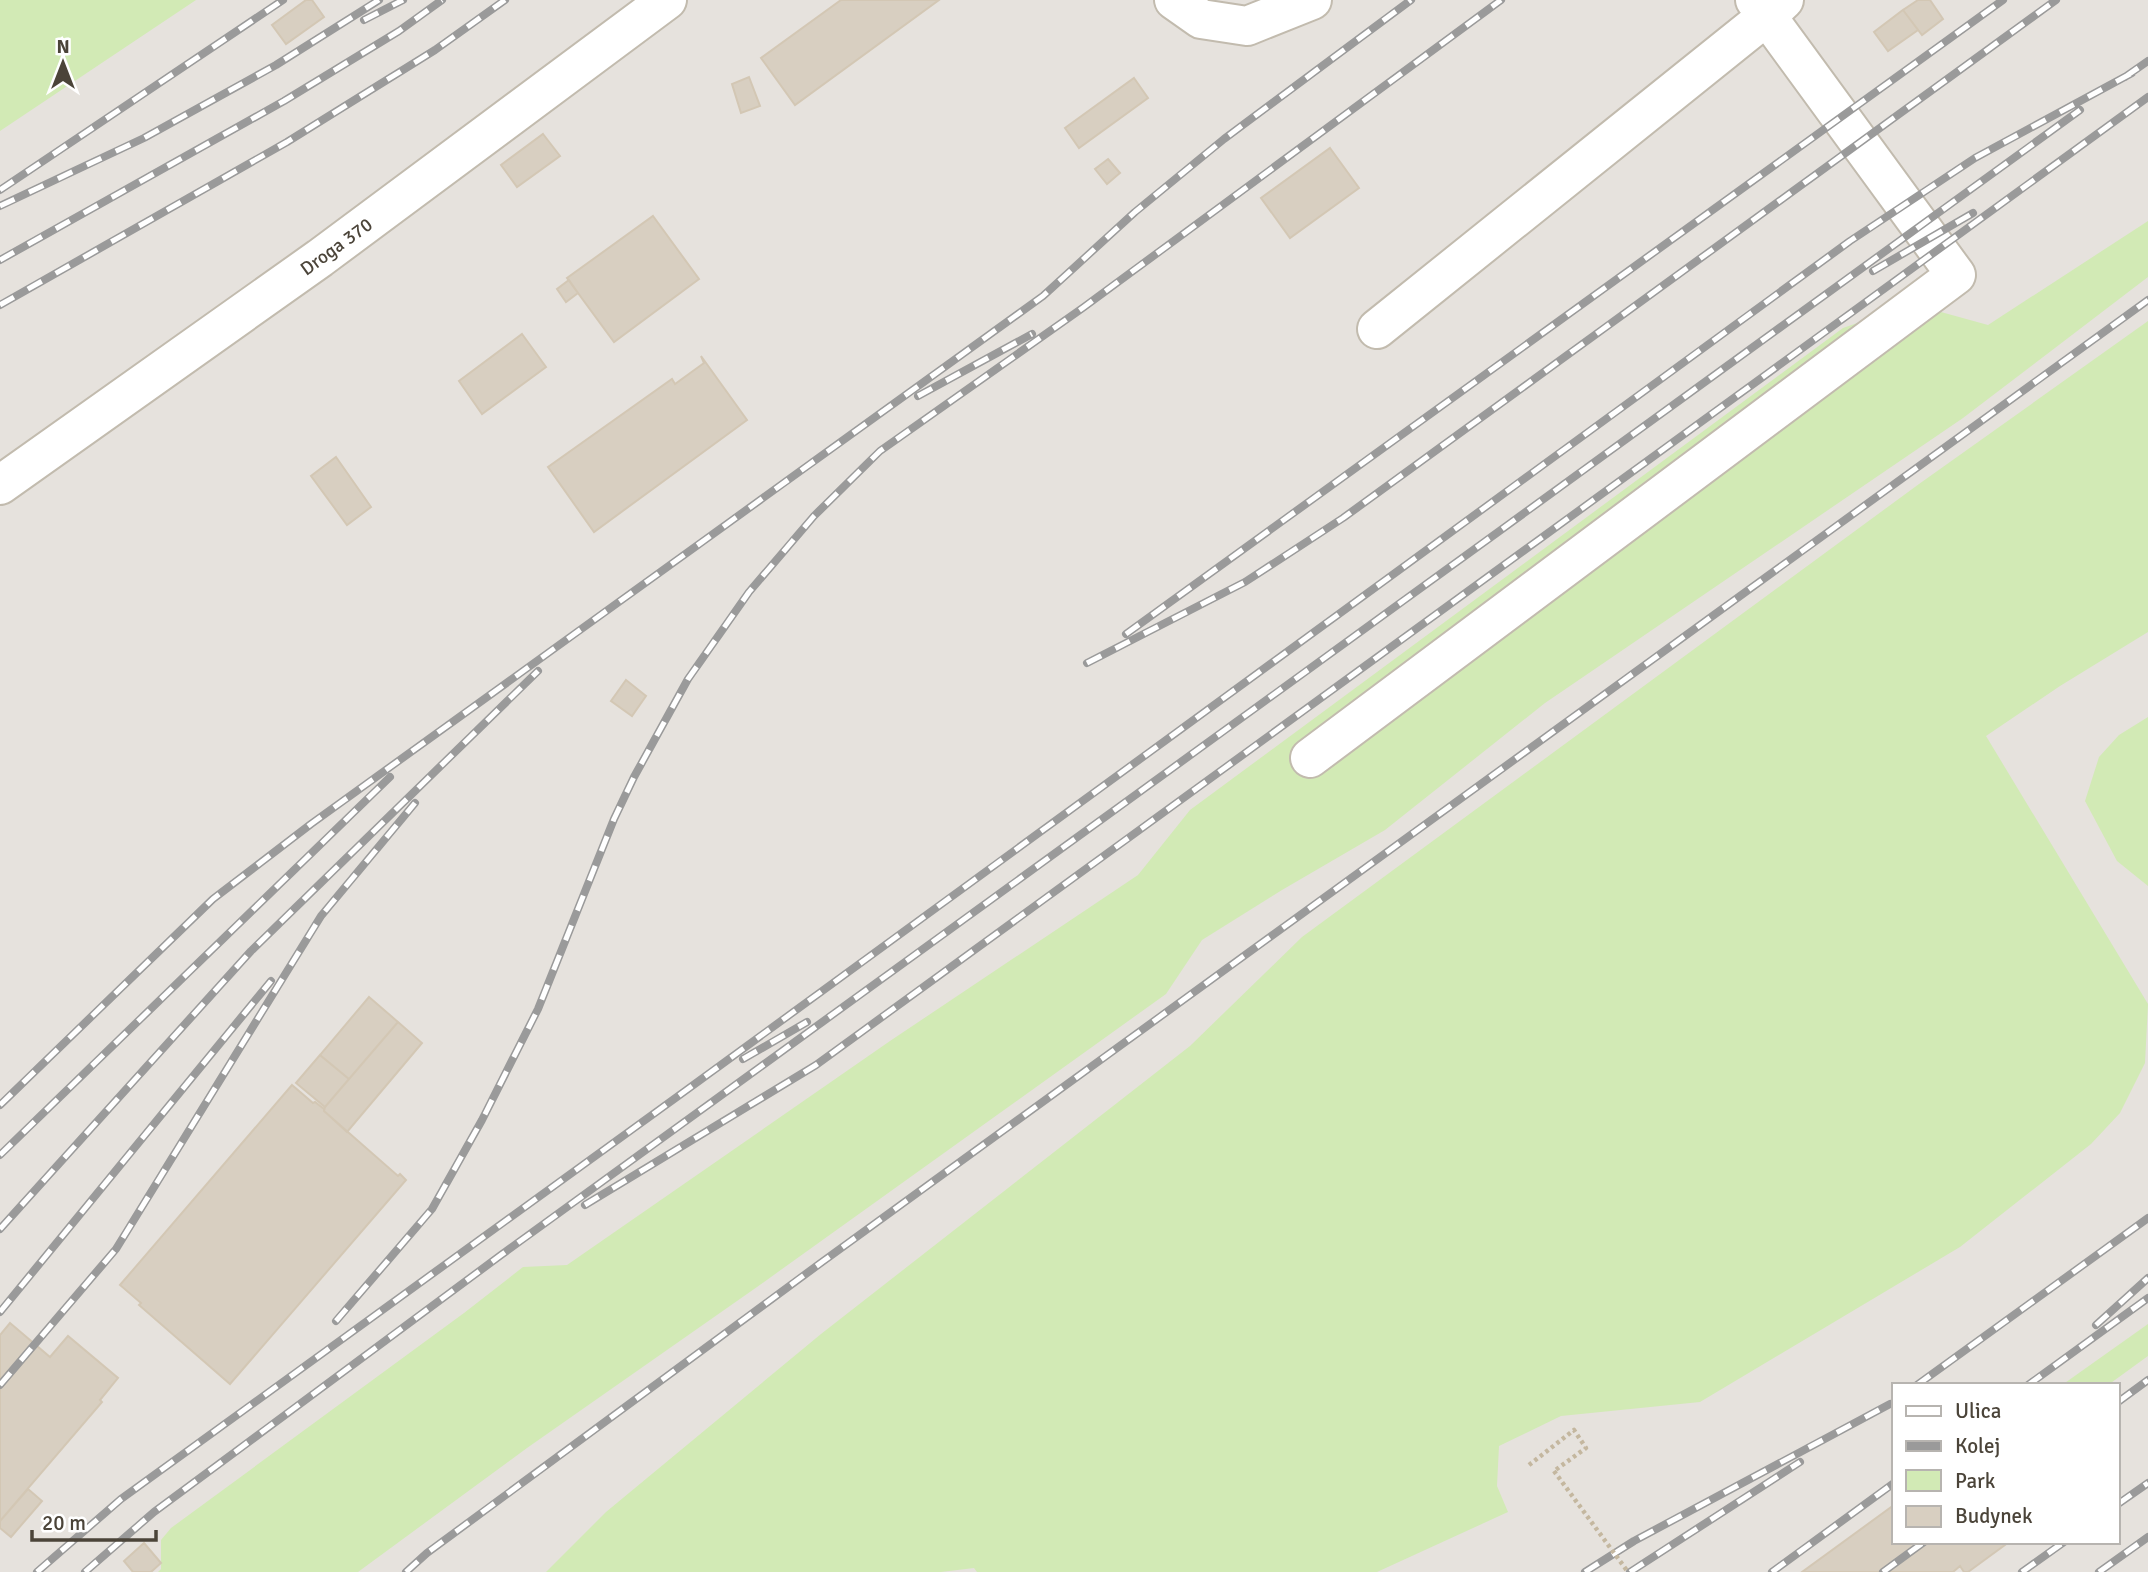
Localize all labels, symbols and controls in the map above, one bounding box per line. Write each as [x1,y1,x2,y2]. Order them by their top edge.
north arrow [28,28,98,98]
text: N [56,35,70,59]
street label: Droga 370 [296,213,377,281]
legend [1892,1383,2120,1544]
text: Ulica [1955,1398,2001,1424]
text: Kolej [1955,1433,2000,1459]
text: Park [1955,1468,1996,1494]
scale bar [32,1498,156,1542]
text: Budynek [1955,1503,2033,1529]
text: 20 m [42,1510,86,1536]

